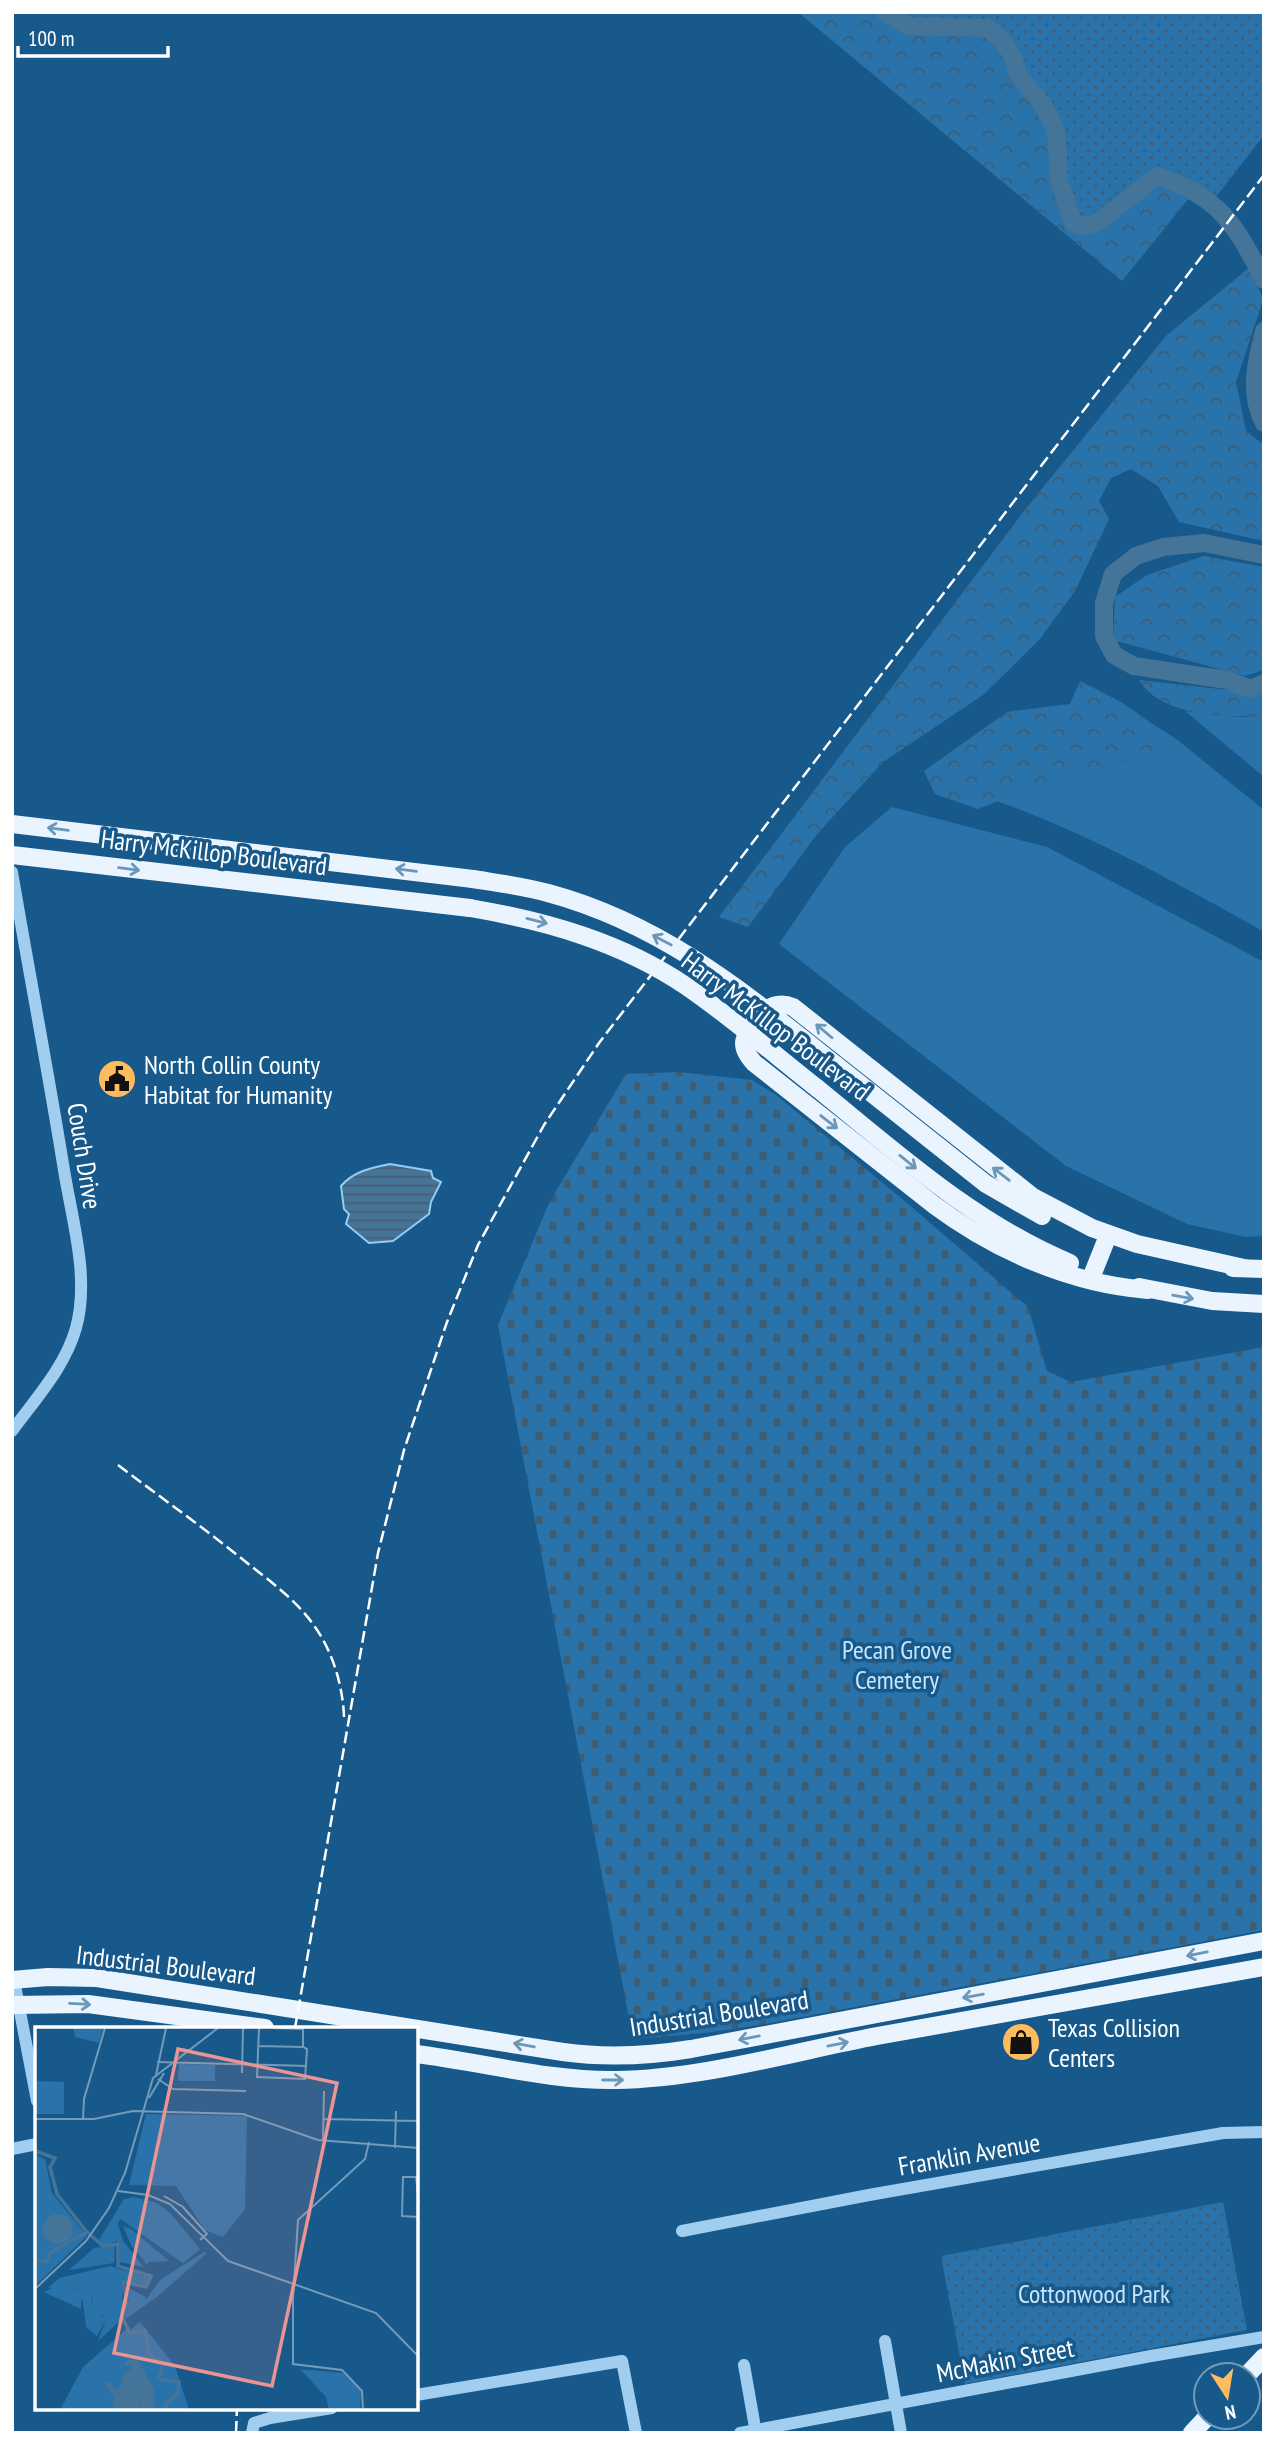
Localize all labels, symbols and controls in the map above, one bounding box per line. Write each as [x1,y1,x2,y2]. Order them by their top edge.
scale bar [18,14,168,58]
text: 100 m [28,25,74,52]
one-way arrow [47,822,70,835]
street label: Harry McKillop Boulevard [99,822,329,882]
one-way arrow [117,862,140,875]
one-way arrow [395,864,418,877]
one-way arrow [525,915,548,928]
one-way arrow [652,933,673,946]
street label: Harry McKillop Boulevard [675,944,877,1108]
one-way arrow [815,1023,833,1039]
place label: North Collin County Habitat for Humanity [144,1048,332,1111]
public building icon: North Collin County Habitat for Humanity [96,1058,138,1100]
street label: Couch Drive [60,1101,110,1211]
one-way arrow [819,1114,838,1129]
one-way arrow [899,1154,917,1170]
one-way arrow [992,1166,1011,1181]
one-way arrow [1171,1291,1194,1304]
park label: Pecan Grove Cemetery [842,1633,952,1696]
street label: Industrial Boulevard [74,1938,258,1992]
one-way arrow [1186,1948,1209,1961]
street label: Industrial Boulevard [627,1983,811,2043]
one-way arrow [962,1989,985,2003]
one-way arrow [69,1997,92,2010]
place label: Texas Collision Centers [1048,2011,1180,2074]
shop icon: Texas Collision Centers [1000,2021,1042,2063]
inset map [35,2027,418,2410]
one-way arrow [738,2031,761,2045]
one-way arrow [826,2037,849,2051]
one-way arrow [513,2038,536,2052]
one-way arrow [602,2073,625,2087]
street label: Franklin Avenue [895,2125,1043,2183]
park label: Cottonwood Park [1018,2277,1170,2310]
street label: McMakin Street [933,2331,1077,2389]
north arrow [1192,2361,1262,2431]
text: N [1223,2400,1238,2425]

